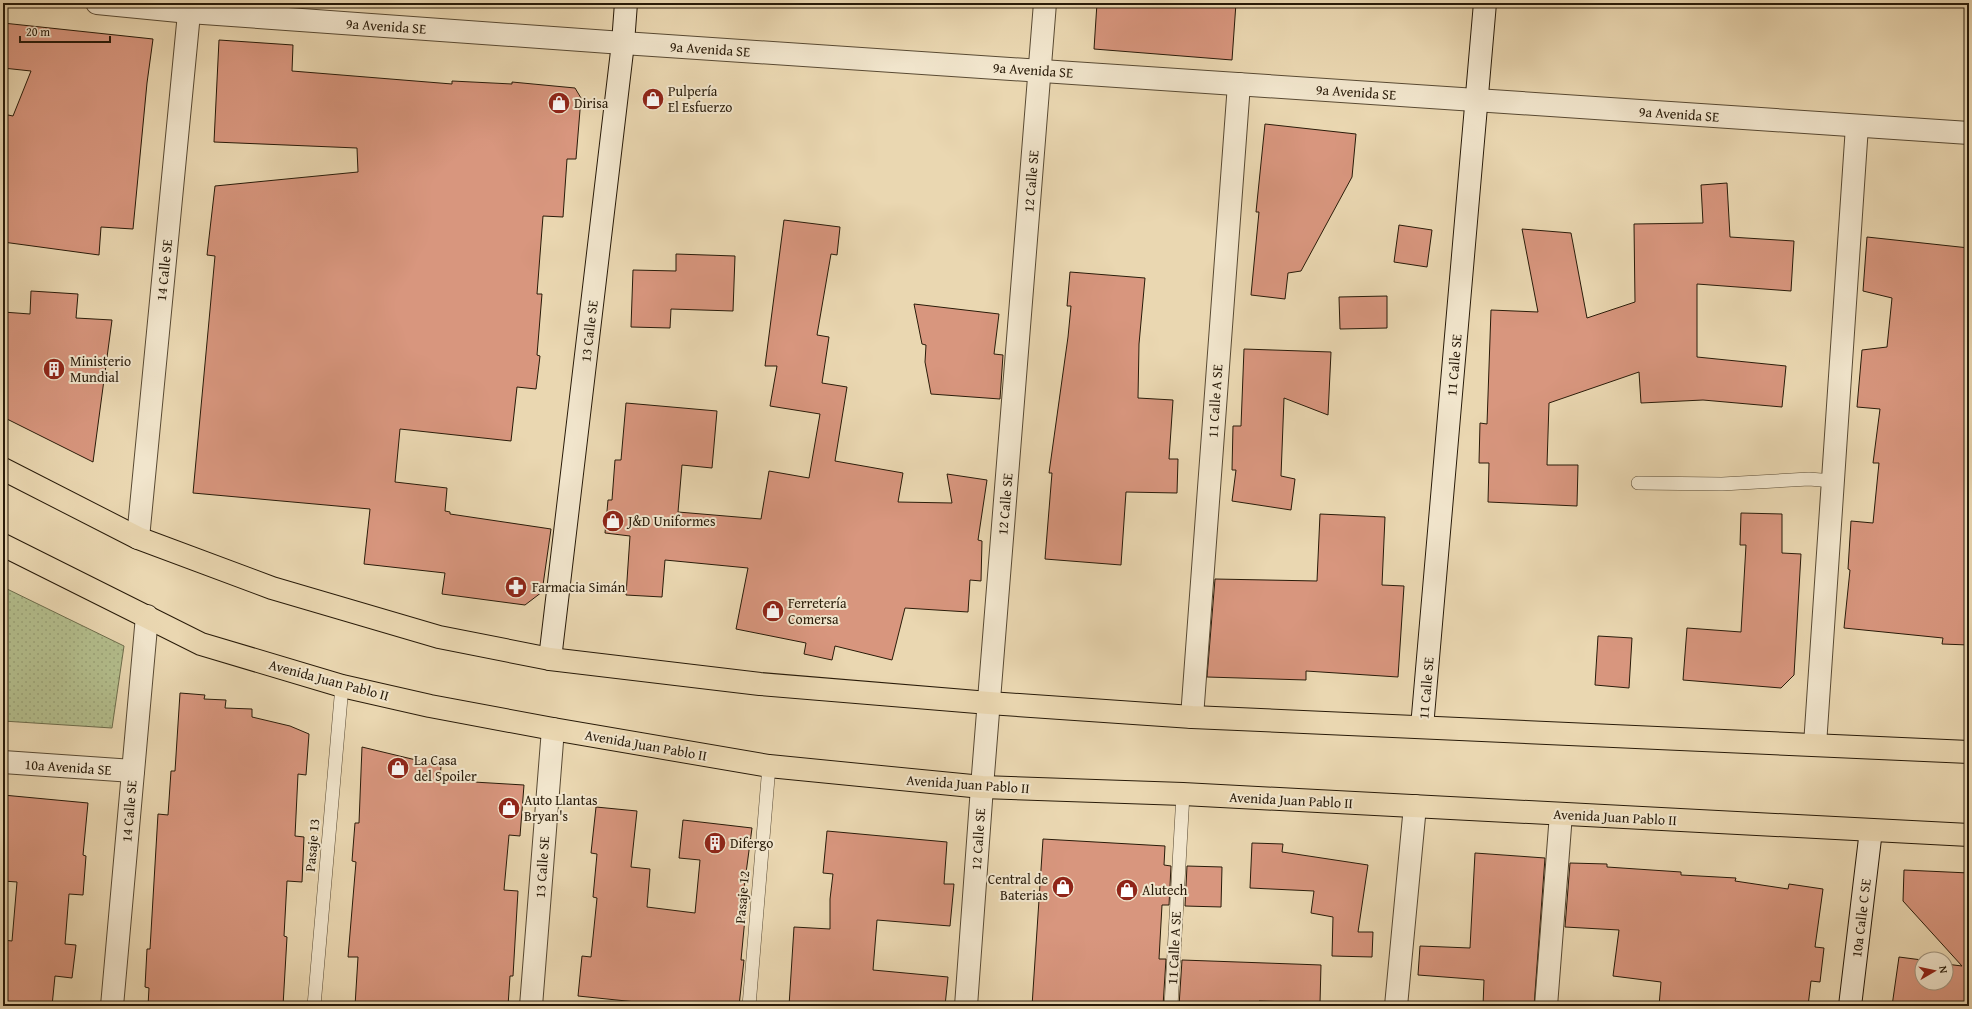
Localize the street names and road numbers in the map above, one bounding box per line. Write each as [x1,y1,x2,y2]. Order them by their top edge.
street label: 9a Avenida SE [345,13,427,39]
street label: 9a Avenida SE [669,36,751,62]
street label: 9a Avenida SE [992,57,1074,83]
street label: 9a Avenida SE [1315,79,1397,105]
street label: 9a Avenida SE [1638,101,1720,127]
street label: 12 Calle SE [1018,149,1044,213]
street label: 14 Calle SE [151,238,177,302]
street label: 13 Calle SE [575,299,603,363]
street label: 11 Calle SE [1441,333,1467,397]
street label: 11 Calle A SE [1202,363,1228,439]
street label: 12 Calle SE [992,472,1018,536]
street label: Avenida Juan Pablo II [267,654,391,706]
street label: 11 Calle SE [1413,656,1439,720]
street label: Avenida Juan Pablo II [583,724,709,766]
street label: 10a Avenida SE [24,754,112,780]
street label: Avenida Juan Pablo II [906,770,1030,798]
street label: 14 Calle SE [116,779,142,843]
street label: Avenida Juan Pablo II [1229,787,1353,813]
street label: Avenida Juan Pablo II [1553,804,1677,830]
street label: 12 Calle SE [966,807,990,871]
street label: Pasaje 13 [300,818,324,872]
street label: 13 Calle SE [530,835,554,899]
street label: Pasaje 12 [730,870,754,924]
street label: 10a Calle C SE [1846,877,1876,959]
street label: 11 Calle A SE [1162,911,1186,985]

